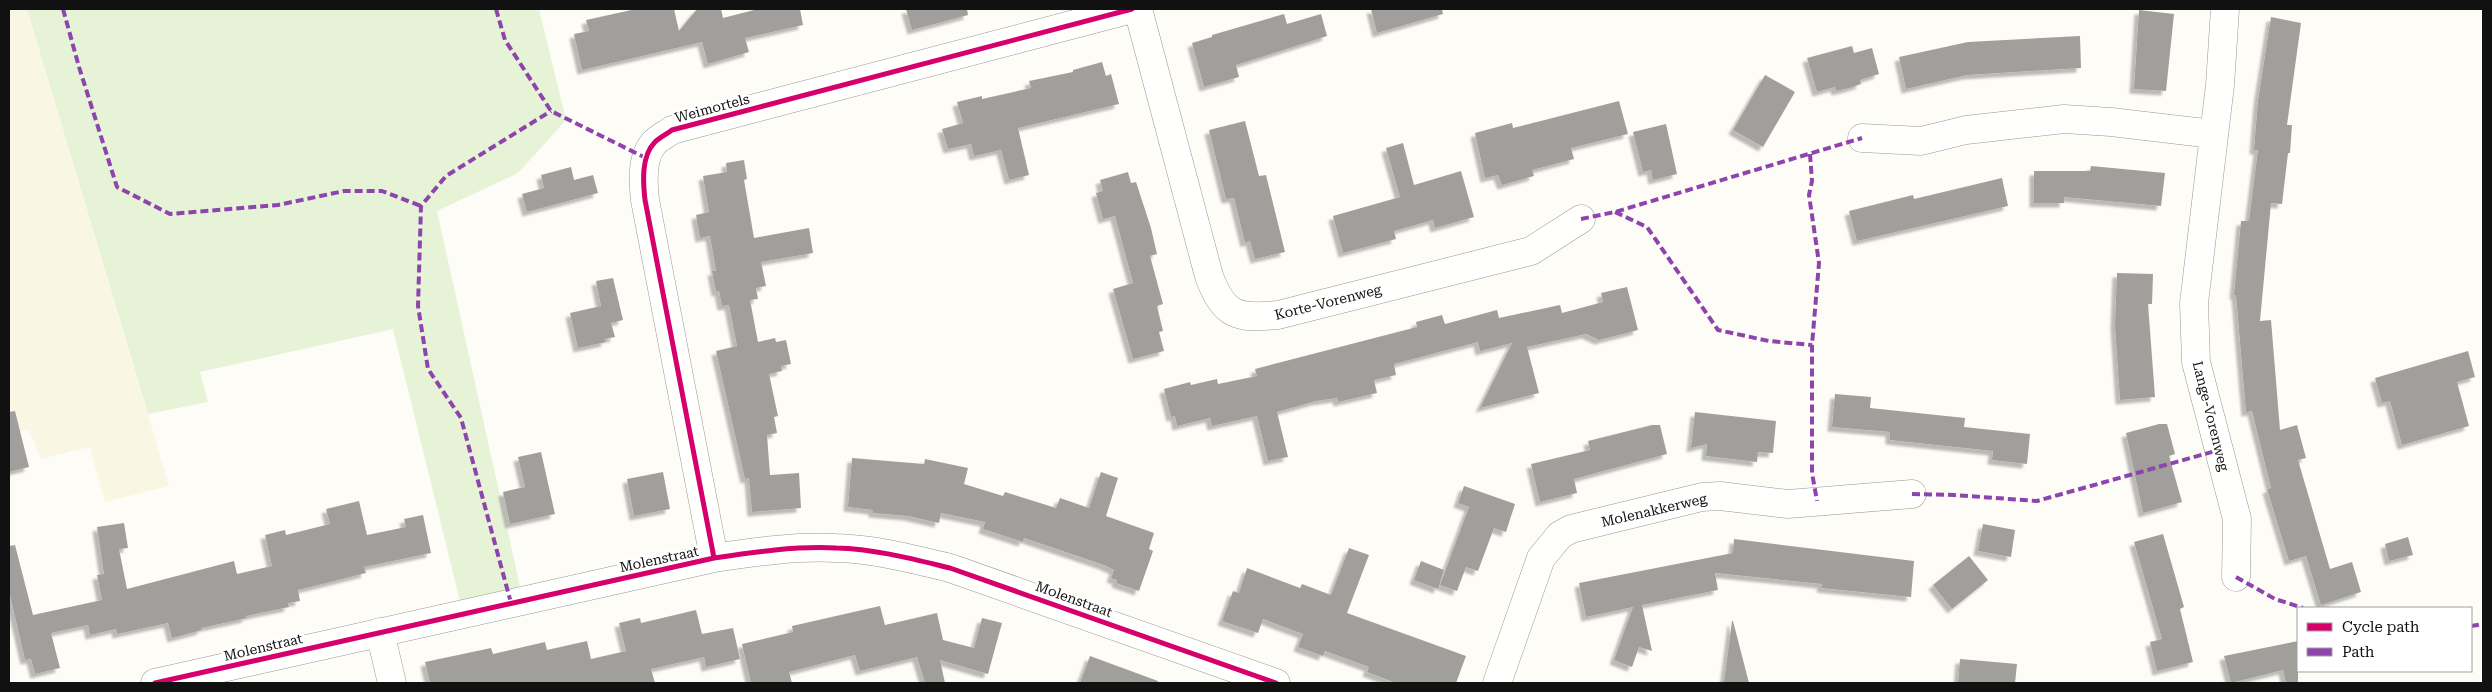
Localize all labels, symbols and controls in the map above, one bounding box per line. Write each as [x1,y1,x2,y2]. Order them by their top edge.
street label: Weimortels [673,90,751,126]
street label: Korte-Vorenweg [1273,281,1383,323]
street label: Lange-Vorenweg [2190,359,2232,473]
street label: Molenakkerweg [1600,490,1708,530]
street label: Molenstraat [618,543,700,575]
street label: Molenstraat [1033,578,1115,620]
legend [2297,607,2472,672]
text: Cycle path [2342,618,2420,636]
street label: Molenstraat [222,630,304,664]
text: Path [2342,643,2375,661]

